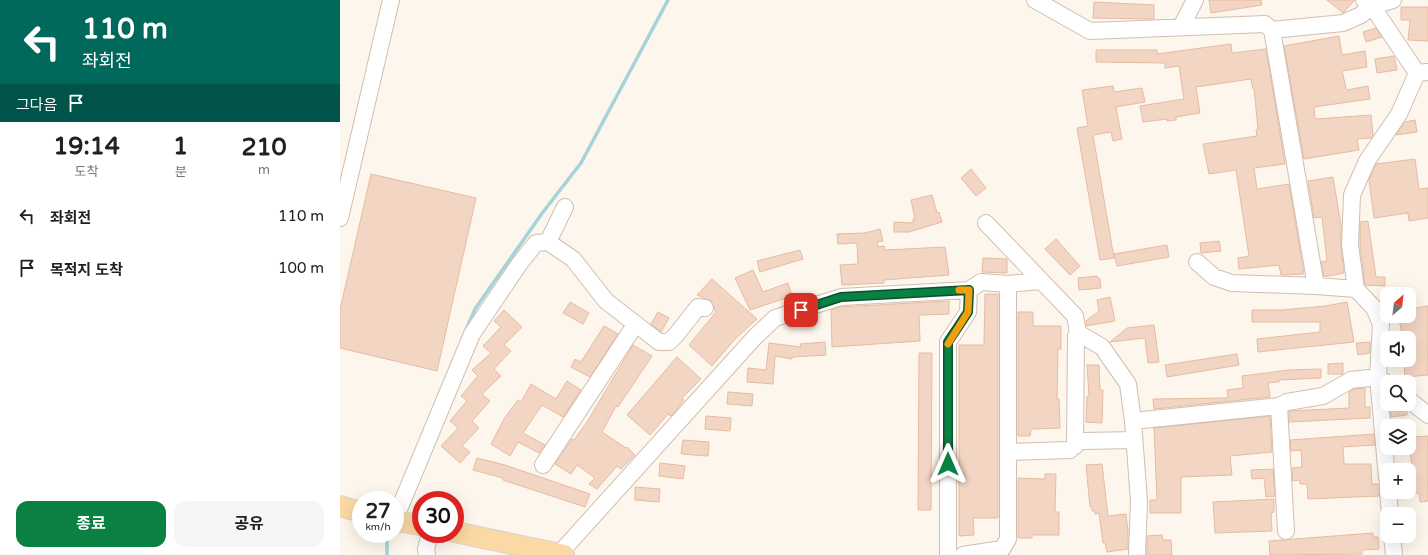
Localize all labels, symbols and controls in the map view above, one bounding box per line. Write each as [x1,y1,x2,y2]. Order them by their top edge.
text: 110 m [82,12,168,46]
icon: left [16,16,68,68]
text: 좌회전 [82,50,132,72]
icon: arrive [65,92,87,114]
text: 그다음 [16,96,57,114]
text: 19:14 [53,132,120,161]
text: 1 [173,132,188,161]
text: 210 [241,133,287,162]
text: m [258,162,270,178]
text: 도착 [75,164,99,180]
text: 분 [175,164,187,180]
icon: left [16,205,38,227]
text: 110 m [278,207,324,225]
text: 좌회전 [50,209,91,227]
icon: arrive [16,257,38,279]
text: 100 m [278,259,324,277]
text: 목적지 도착 [50,261,123,279]
north arrow [1380,287,1416,323]
map controls [1380,287,1416,543]
pin [784,293,818,327]
icon: arrive [790,299,812,321]
button: sound [1380,331,1416,367]
button: search [1380,375,1416,411]
button: layers [1380,419,1416,455]
position arrow [927,443,969,485]
button: + [1380,463,1416,499]
speed limit sign: 30 [412,491,464,543]
text: 27 [365,500,391,524]
button: 종료 [16,501,166,547]
button: 공유 [174,501,324,547]
button: − [1380,507,1416,543]
text: km/h [365,521,391,533]

